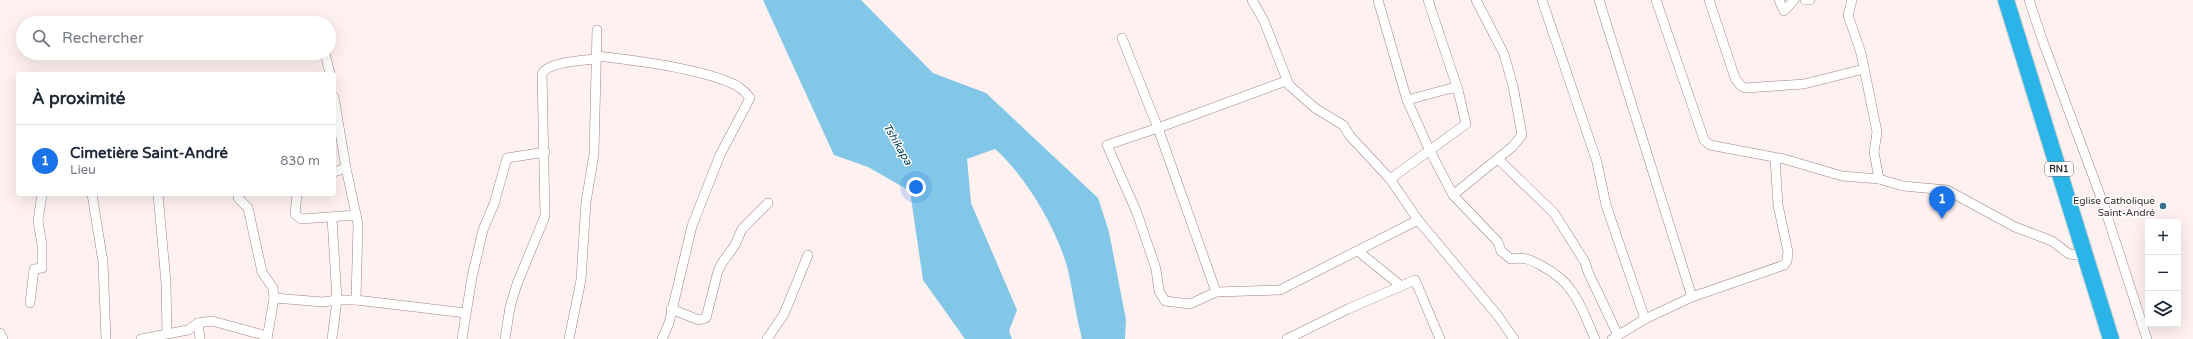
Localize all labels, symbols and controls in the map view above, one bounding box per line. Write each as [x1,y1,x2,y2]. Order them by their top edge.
search box [16,16,336,60]
icon: search [30,27,52,49]
text: Rechercher [62,29,144,47]
text: À proximité [32,88,125,109]
water label: Tshikapa [880,121,915,168]
text: Cimetière Saint-André [70,144,228,162]
text: 1 [41,153,49,169]
text: 830 m [280,153,320,169]
text: Lieu [70,162,96,178]
road number: RN1 [2045,162,2073,176]
your location [906,177,926,197]
pin: 1 [1929,186,1955,219]
place label: Eglise Catholique Saint-André [2073,195,2155,219]
marker: Eglise Catholique Saint-André [2158,201,2168,211]
map controls [2145,219,2181,327]
button: + [2145,219,2181,255]
button: − [2145,255,2181,291]
button: layers [2145,291,2181,327]

